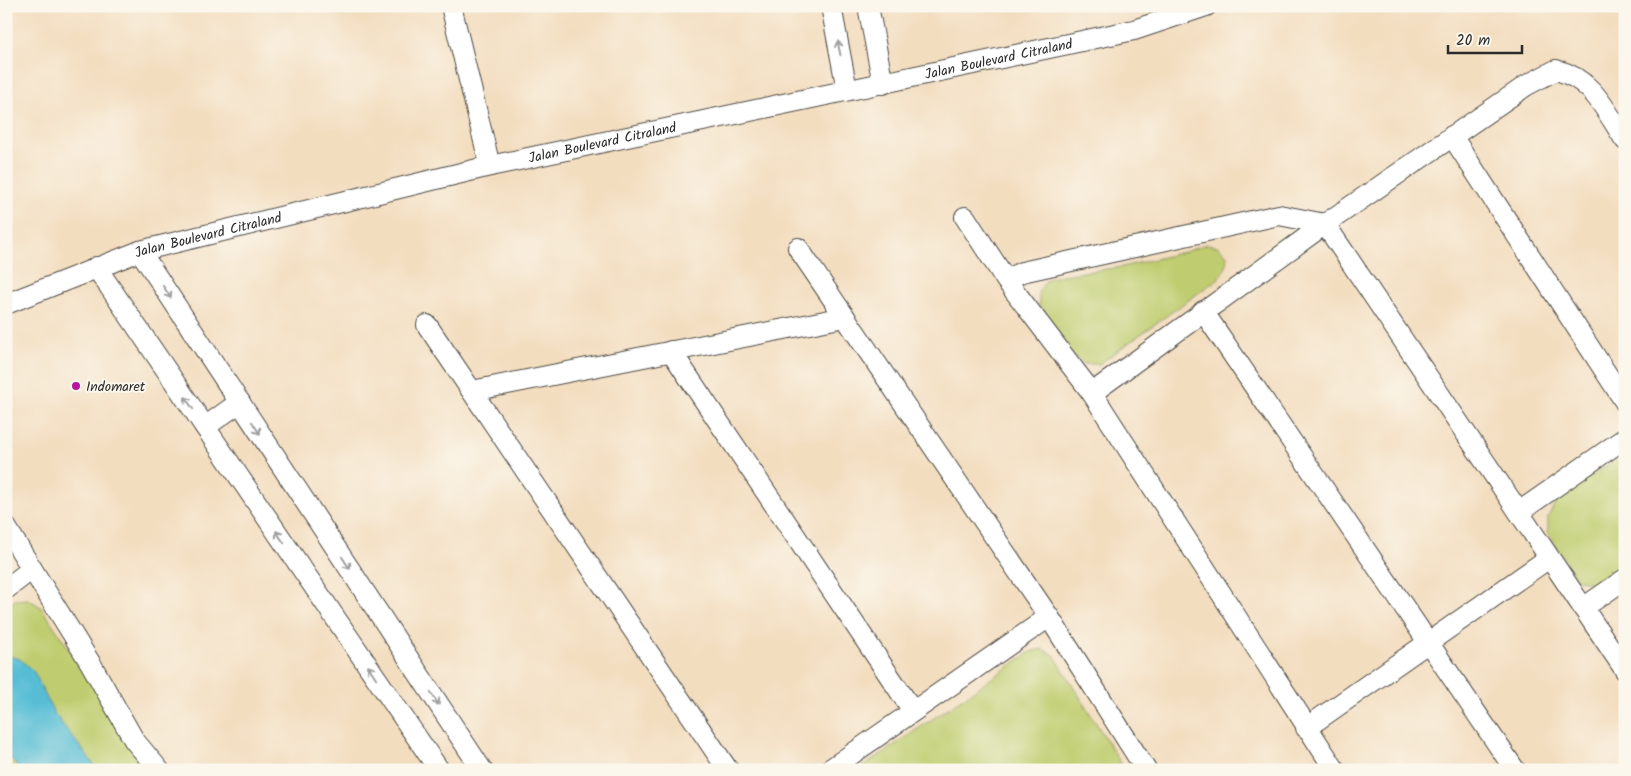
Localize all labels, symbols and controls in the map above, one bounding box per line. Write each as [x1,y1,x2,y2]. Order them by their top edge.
scale bar [1448,22,1522,54]
text: 20 m [1456,29,1490,53]
street label: Jalan Boulevard Citraland [923,33,1076,86]
one-way arrow [834,41,843,57]
street label: Jalan Boulevard Citraland [526,117,679,170]
street label: Jalan Boulevard Citraland [131,207,285,264]
one-way arrow [162,285,172,299]
place label: Indomaret [86,376,146,398]
marker: Indomaret [70,380,82,392]
one-way arrow [184,396,194,410]
one-way arrow [252,420,262,434]
one-way arrow [275,531,285,545]
one-way arrow [341,556,351,570]
one-way arrow [367,665,377,679]
one-way arrow [431,691,441,705]

